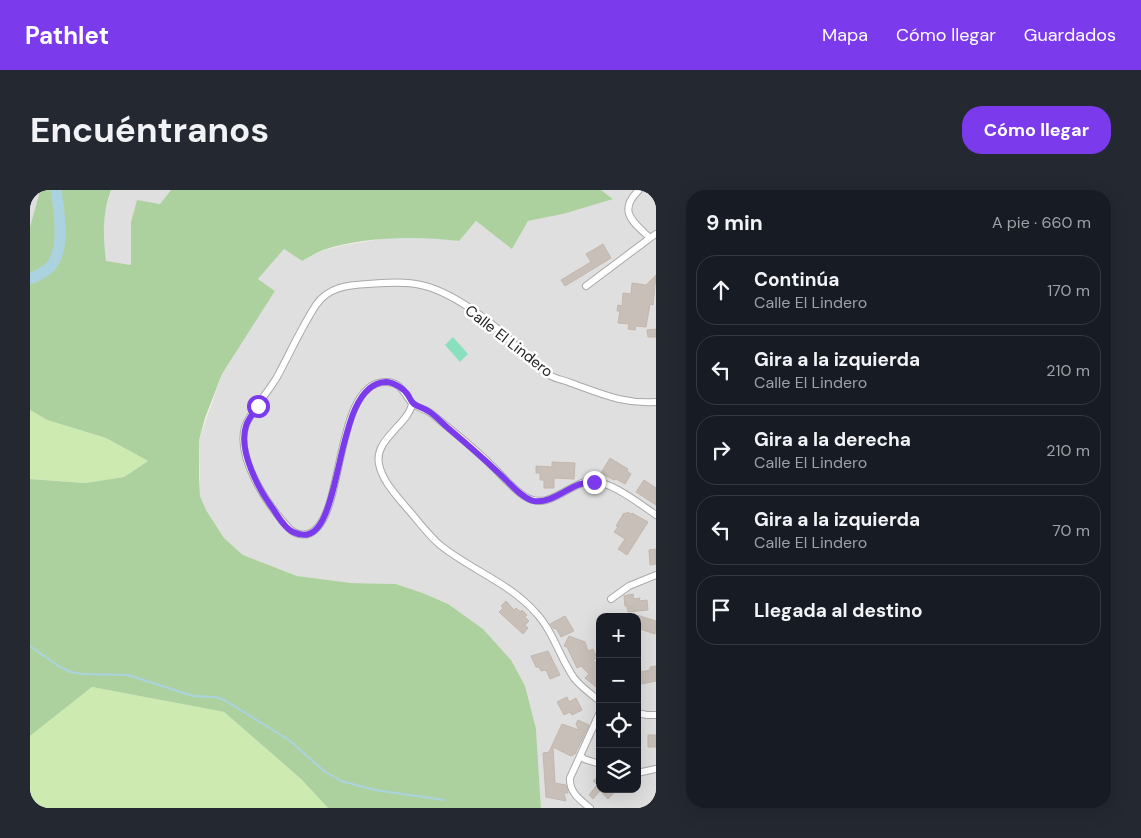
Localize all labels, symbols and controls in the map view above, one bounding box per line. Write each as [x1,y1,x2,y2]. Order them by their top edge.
text: Pathlet [25,20,109,51]
text: Mapa [822,23,868,47]
text: Cómo llegar [896,23,996,47]
text: Guardados [1024,23,1116,47]
button: Cómo llegar [962,106,1111,154]
text: Encuéntranos [30,107,269,153]
text: 9 min [706,209,763,237]
text: A pie · 660 m [992,212,1091,233]
text: Continúa [754,267,839,292]
icon: ahead [707,276,735,304]
text: 170 m [1047,280,1090,301]
text: Calle El Lindero [754,292,867,313]
street label: Calle El Lindero [461,300,557,382]
text: Gira a la izquierda [754,347,920,372]
icon: left [707,356,735,384]
text: 210 m [1046,360,1090,381]
text: Calle El Lindero [754,372,867,393]
route start [247,395,270,418]
text: Gira a la derecha [754,427,911,452]
icon: right [707,436,735,464]
text: 210 m [1046,440,1090,461]
text: Calle El Lindero [754,452,867,473]
route end [583,471,606,494]
text: Gira a la izquierda [754,507,920,532]
icon: left [707,516,735,544]
text: 70 m [1052,520,1090,541]
text: Calle El Lindero [754,532,867,553]
icon: arrive [707,596,735,624]
text: Llegada al destino [754,598,923,623]
map controls [596,613,641,793]
button: + [596,613,641,658]
button: − [596,658,641,703]
button: locate [596,703,641,748]
button: layers [596,748,641,793]

